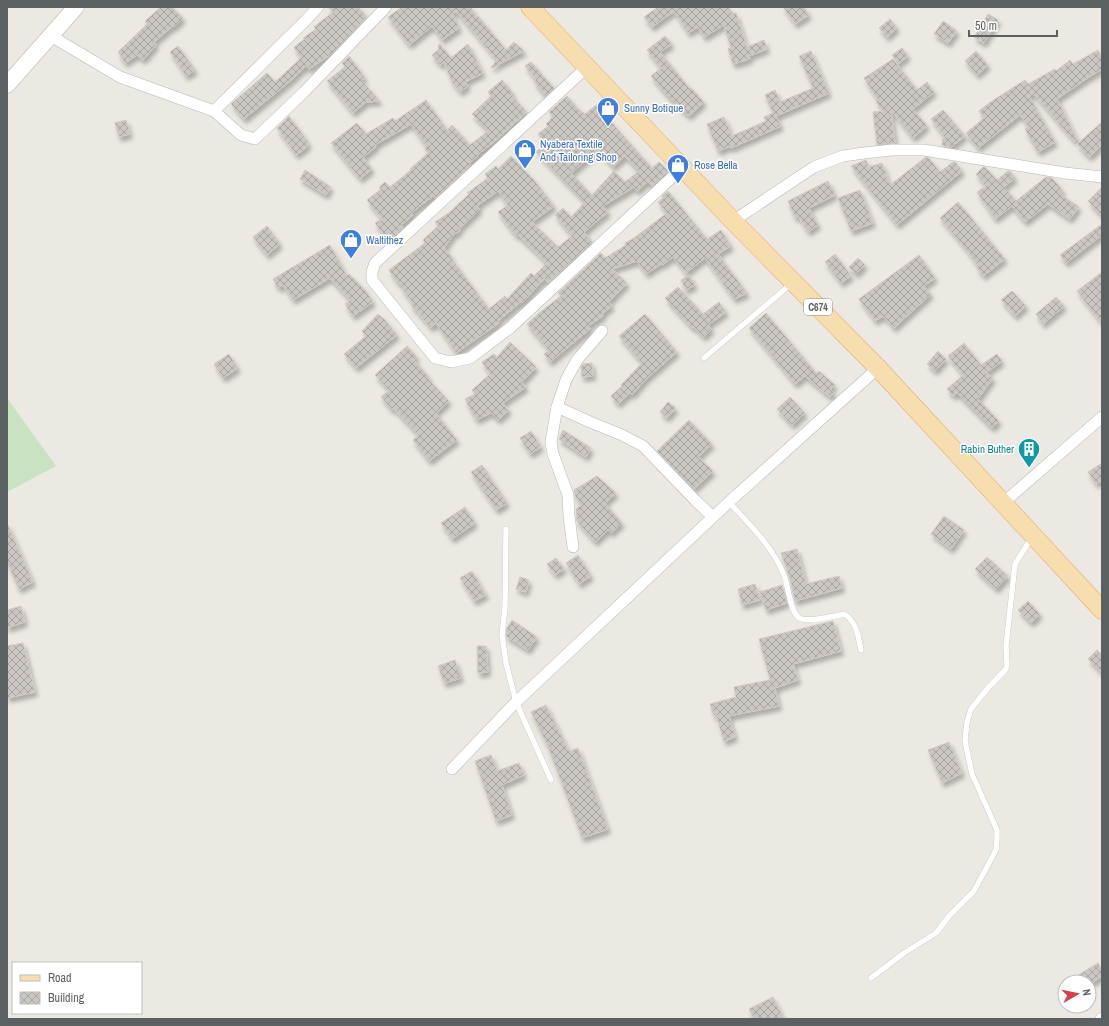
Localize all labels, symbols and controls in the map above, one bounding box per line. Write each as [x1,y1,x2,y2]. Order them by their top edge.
scale bar [969,12,1057,38]
text: 50 m [975,18,997,34]
shop icon: Sunny Botique [595,95,621,128]
place label: Sunny Botique [624,101,683,115]
shop icon: Nyabera Textile And Tailoring Shop [512,137,538,170]
place label: Nyabera Textile And Tailoring Shop [539,137,617,164]
shop icon: Rose Bella [665,152,691,185]
place label: Rose Bella [694,158,738,172]
shop icon: Waltithez [338,227,364,260]
place label: Waltithez [366,233,404,247]
road number: C674 [804,299,832,315]
building icon: Rabin Buther [1016,436,1042,469]
place label: Rabin Buther [961,442,1014,456]
legend [12,962,142,1014]
text: Road [48,970,72,986]
north arrow [1057,974,1097,1014]
text: N [1079,988,1094,997]
text: Building [48,990,85,1006]

